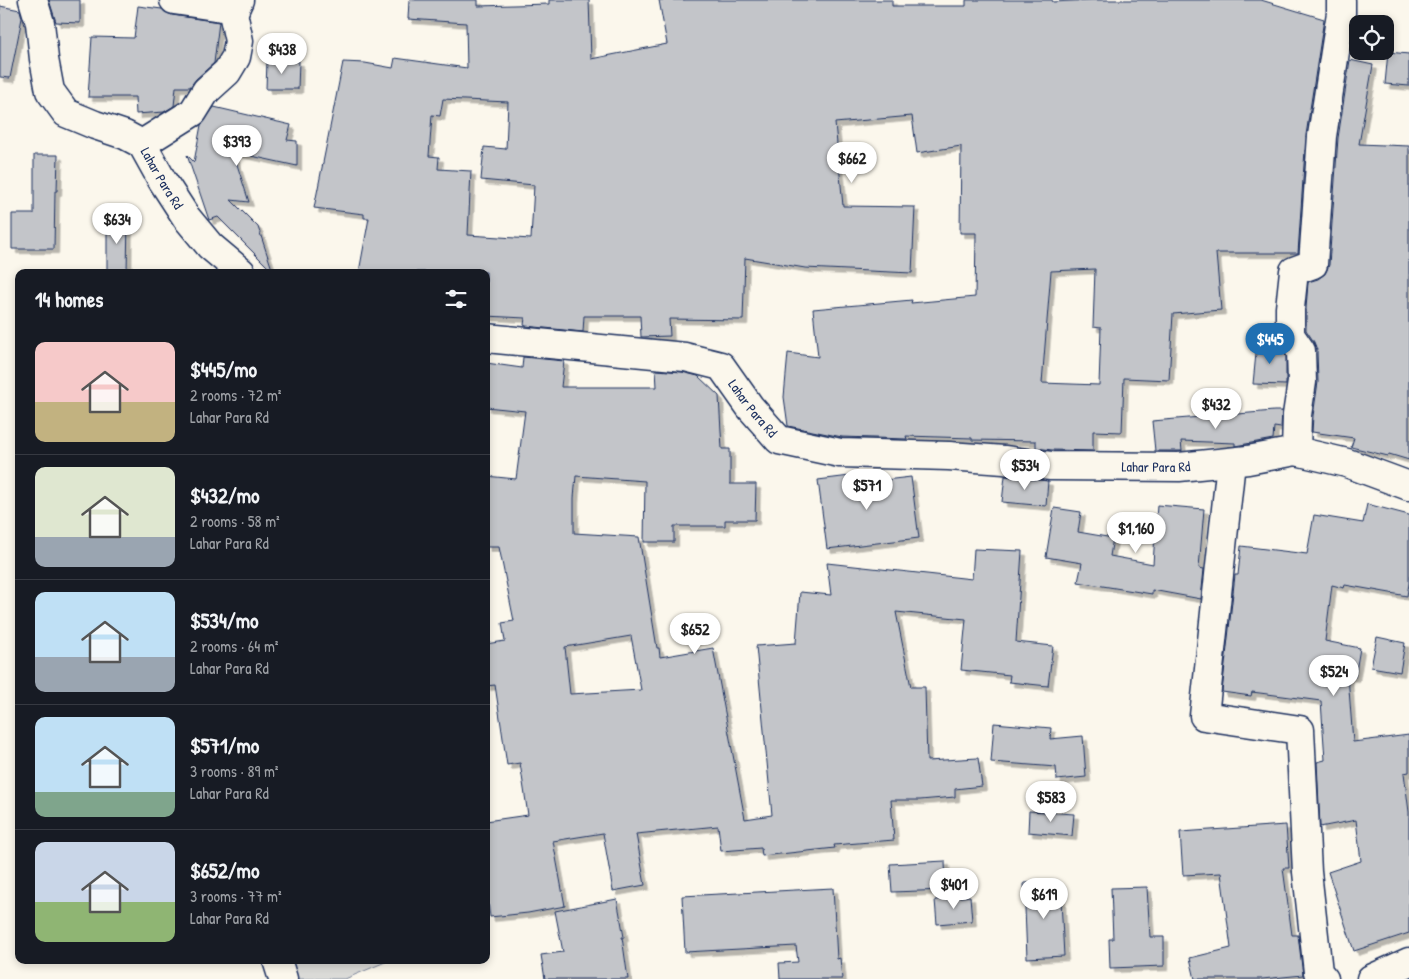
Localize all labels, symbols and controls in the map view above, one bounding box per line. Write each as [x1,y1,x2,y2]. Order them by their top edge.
map controls [1349,15,1394,60]
button: locate [1349,15,1394,60]
pin: $438 [252,32,312,75]
text: $438 [268,38,296,60]
pin: $393 [207,124,267,167]
text: $393 [223,130,251,152]
pin: $662 [822,142,882,184]
street label: Lahar Para Rd [137,144,189,213]
text: $662 [838,147,866,169]
pin: $634 [87,202,147,245]
text: $634 [103,208,131,230]
text: 14 homes [35,285,103,314]
icon: filters [442,285,470,313]
pin: $445 [1240,322,1300,365]
text: $445 [1257,328,1283,350]
text: $445/mo [190,355,257,384]
icon: home [75,362,135,422]
street label: Lahar Para Rd [724,375,782,441]
text: 2 rooms · 72 m² [190,384,281,406]
pin: $432 [1186,388,1246,430]
text: $432 [1202,393,1230,415]
text: Lahar Para Rd [190,406,269,428]
pin: $534 [995,448,1055,491]
text: $534 [1011,454,1039,476]
street label: Lahar Para Rd [1121,456,1192,476]
pin: $571 [837,468,897,511]
text: $571 [853,474,881,496]
text: $432/mo [190,481,259,510]
icon: home [75,487,135,547]
text: 2 rooms · 58 m² [190,510,280,532]
pin: $1,160 [1095,512,1177,554]
text: $1,160 [1118,517,1154,539]
text: Lahar Para Rd [190,532,269,554]
text: $534/mo [190,606,258,635]
icon: home [75,612,135,672]
pin: $652 [665,612,725,655]
text: $652 [681,618,709,640]
text: 2 rooms · 64 m² [190,635,278,657]
pin: $524 [1304,654,1364,697]
text: Lahar Para Rd [190,657,269,679]
text: $524 [1320,660,1348,682]
text: $571/mo [190,731,259,760]
icon: home [75,737,135,797]
text: 3 rooms · 89 m² [190,760,279,782]
pin: $583 [1021,780,1081,823]
text: Lahar Para Rd [190,782,269,804]
text: $583 [1037,786,1065,808]
text: $652/mo [190,856,259,885]
icon: home [75,862,135,922]
pin: $401 [924,868,984,910]
text: $401 [940,873,968,895]
pin: $619 [1014,878,1074,920]
text: $619 [1031,883,1057,905]
text: 3 rooms · 77 m² [190,885,282,907]
text: Lahar Para Rd [190,907,269,929]

